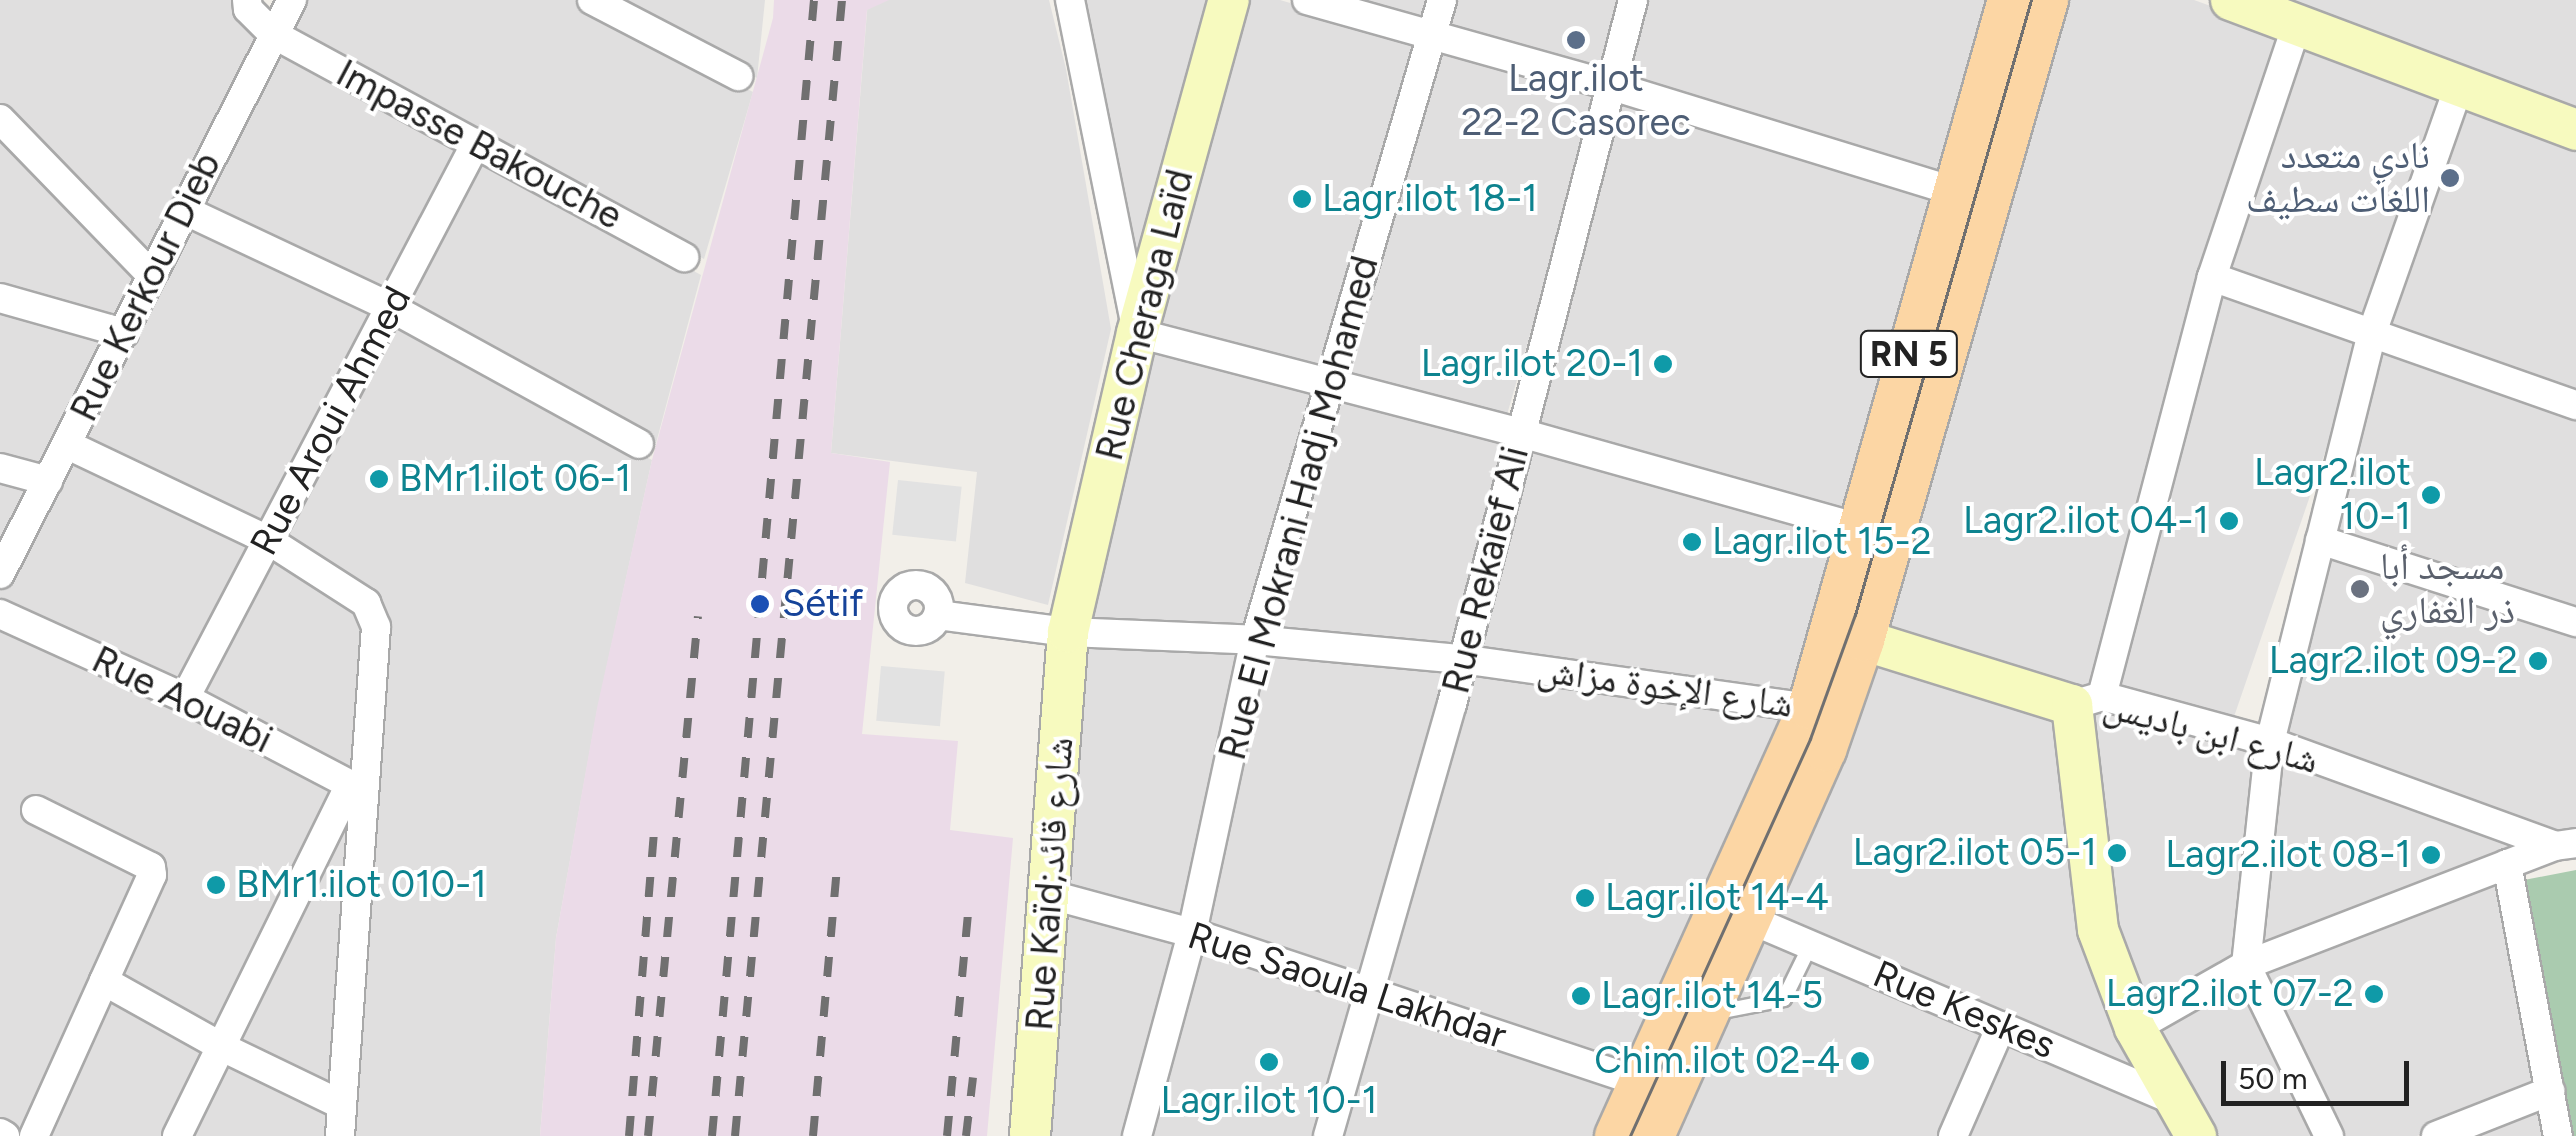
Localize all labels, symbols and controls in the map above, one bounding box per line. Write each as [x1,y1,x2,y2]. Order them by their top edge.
marker: Lagr.ilot 22-2 Casorec [1565,29,1587,51]
street label: Impasse Bakouche [329,51,629,239]
place label: Lagr.ilot 22-2 Casorec [1461,56,1691,146]
place label: نادي متعدد اللغات سطيف [2246,133,2430,222]
street label: Rue Kerkour Dieb [61,145,231,429]
street label: Rue Cheraga Laïd [1087,165,1203,465]
marker: نادي متعدد اللغات سطيف [2439,167,2461,189]
place label: Lagr.ilot 18-1 [1322,176,1538,222]
marker: Lagr.ilot 18-1 [1291,188,1313,210]
street label: Rue El Mokrani Hadj Mohamed [1210,251,1388,765]
street label: Rue Aroui Ahmed [241,279,421,563]
road number: RN 5 [1859,324,1959,384]
place label: Lagr.ilot 20-1 [1421,341,1643,387]
marker: Lagr.ilot 20-1 [1652,353,1674,375]
street label: Rue Rekaïef Ali [1433,442,1539,698]
place label: Lagr2.ilot 10-1 [2254,450,2411,540]
place label: BMr1.ilot 06-1 [399,456,631,502]
marker: BMr1.ilot 06-1 [368,468,390,490]
marker: Lagr2.ilot 10-1 [2420,484,2442,506]
place label: Lagr2.ilot 04-1 [1963,498,2209,544]
marker: Lagr2.ilot 04-1 [2218,510,2240,532]
place label: Lagr.ilot 15-2 [1712,519,1932,565]
marker: Lagr.ilot 15-2 [1681,531,1703,553]
place label: مسجد أبا ذر الغفاري [2380,544,2515,634]
marker: مسجد أبا ذر الغفاري [2349,578,2371,600]
place label: Sétif [782,581,863,627]
marker: Sétif [747,591,773,617]
street label: Rue Aouabi [85,637,279,763]
place label: Lagr2.ilot 09-2 [2269,638,2518,684]
street label: شارع الإخوة مزاش [1534,647,1796,727]
marker: Lagr2.ilot 09-2 [2527,650,2549,672]
street label: شارع ابن باديس [2099,682,2323,784]
street label: Rue Kaïd;شارع قائد [1017,736,1083,1032]
place label: Lagr2.ilot 05-1 [1853,830,2097,876]
place label: Lagr2.ilot 08-1 [2165,832,2411,878]
marker: Lagr2.ilot 05-1 [2106,842,2128,864]
marker: Lagr2.ilot 08-1 [2420,844,2442,866]
place label: BMr1.ilot 010-1 [236,862,487,908]
marker: BMr1.ilot 010-1 [205,874,227,896]
place label: Lagr.ilot 14-4 [1605,875,1829,921]
marker: Lagr.ilot 14-4 [1574,887,1596,909]
street label: Rue Saoula Lakhdar [1182,913,1512,1059]
street label: Rue Keskes [1866,951,2062,1069]
place label: Lagr2.ilot 07-2 [2106,971,2354,1017]
place label: Lagr.ilot 14-5 [1601,973,1823,1019]
marker: Lagr2.ilot 07-2 [2363,983,2385,1005]
marker: Lagr.ilot 14-5 [1570,985,1592,1007]
place label: Chim.ilot 02-4 [1594,1038,1840,1084]
scale bar [2226,1041,2414,1103]
marker: Chim.ilot 02-4 [1849,1050,1871,1072]
marker: Lagr.ilot 10-1 [1258,1051,1280,1073]
text: 50 m [2238,1060,2307,1097]
place label: Lagr.ilot 10-1 [1161,1078,1377,1124]

